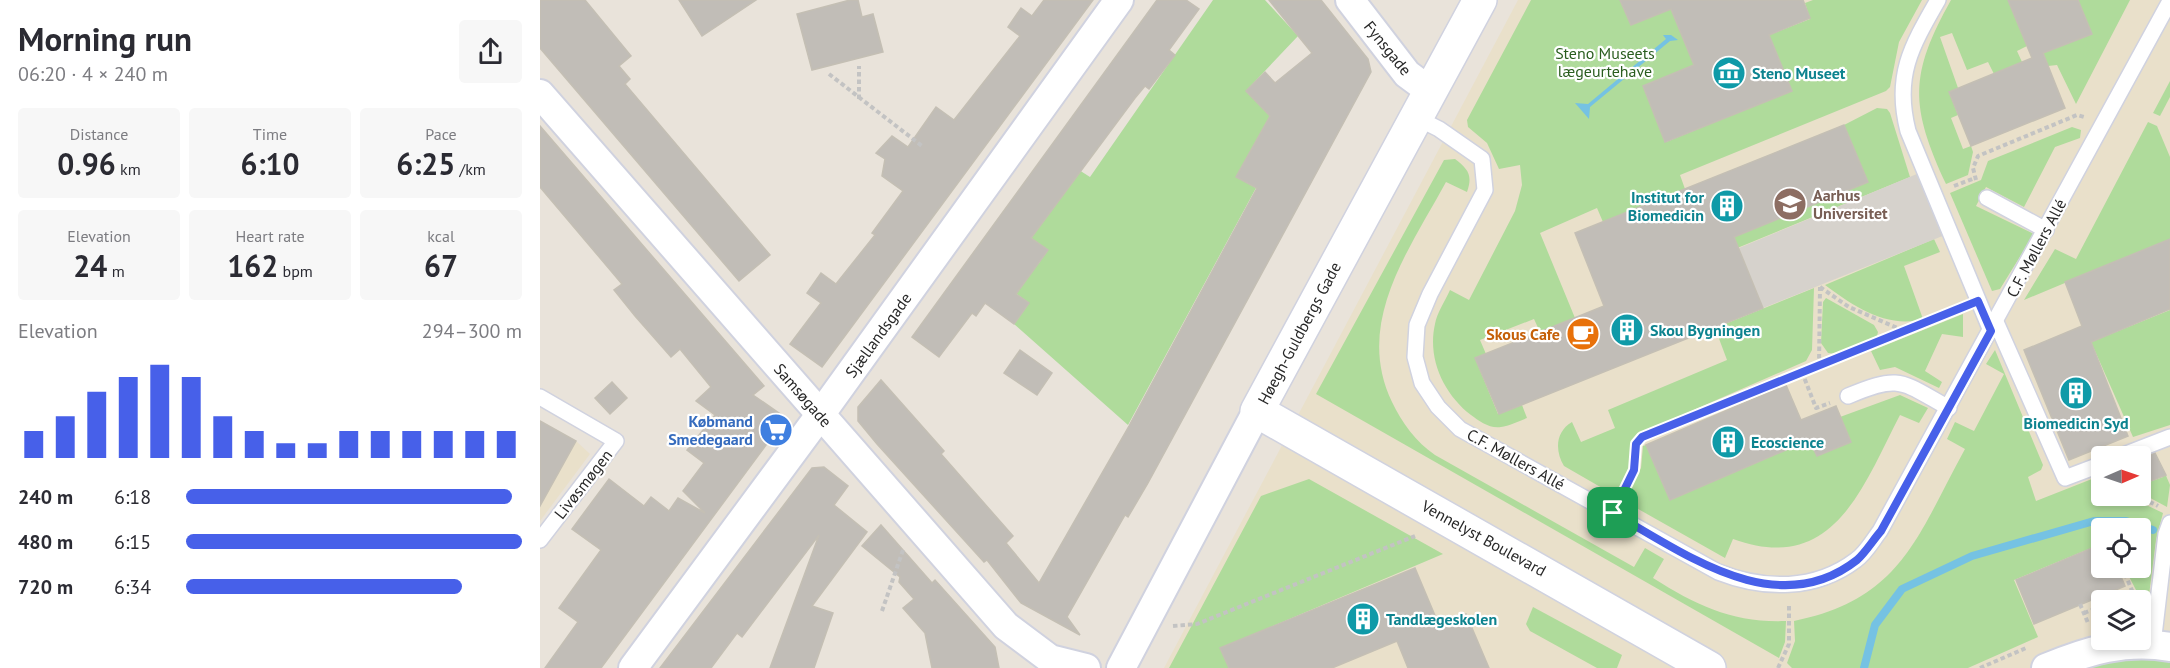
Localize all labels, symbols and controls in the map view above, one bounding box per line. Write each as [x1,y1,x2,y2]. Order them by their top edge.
text: Morning run [18,17,192,60]
street label: Fynsgade [1360,17,1416,79]
button: share [459,20,522,83]
park label: Steno Museets lægeurtehave [1555,43,1655,81]
museum icon: Steno Museet [1711,55,1747,91]
text: 06:20 · 4 × 240 m [18,61,168,87]
place label: Steno Museet [1752,63,1846,83]
text: Distance [70,124,128,144]
text: Time [253,124,287,144]
text: Pace [425,124,457,144]
text: 0.96 [57,144,116,183]
text: 6:10 [240,144,300,183]
text: 6:25 [396,144,455,183]
text: km [116,159,141,179]
text: /km [455,159,486,179]
place label: Aarhus Universitet [1813,185,1888,223]
school or university icon: Aarhus Universitet [1772,186,1808,222]
place label: Institut for Biomedicin [1628,187,1704,225]
building icon: Institut for Biomedicin [1709,188,1745,224]
street label: C.F. Møllers Allé [2002,195,2070,301]
text: Elevation [67,226,131,246]
text: Heart rate [235,226,305,246]
text: kcal [427,226,455,246]
text: 24 [73,246,107,285]
text: 162 [227,246,278,285]
text: 67 [424,246,458,285]
street label: Høegh-Guldbergs Gade [1253,258,1345,408]
text: m [107,261,125,281]
text: bpm [278,261,313,281]
street label: Sjællandsgade [840,289,916,381]
building icon: Skou Bygningen [1609,312,1645,348]
cafe icon: Skous Cafe [1565,316,1601,352]
text: Elevation [18,318,98,344]
text: 294–300 m [422,318,522,344]
place label: Skou Bygningen [1650,320,1760,340]
place label: Skous Cafe [1486,324,1560,344]
street label: Samsøgade [770,359,836,431]
building icon: Biomedicin Syd [2058,375,2094,411]
place label: Købmand Smedegaard [668,411,753,449]
supermarket icon: Købmand Smedegaard [758,412,794,448]
place label: Biomedicin Syd [2023,413,2129,433]
street label: C.F. Møllers Allé [1464,424,1568,494]
building icon: Ecoscience [1710,424,1746,460]
place label: Ecoscience [1751,432,1824,452]
street label: Livøsmøgen [550,445,616,523]
north arrow [2091,446,2151,506]
map controls [2091,446,2151,650]
text: 240 m [18,484,73,510]
text: 6:18 [114,484,151,510]
pin [1587,487,1638,538]
street label: Vennelyst Boulevard [1417,495,1550,580]
icon: arrive [1596,496,1629,529]
button: locate [2091,518,2151,578]
text: 480 m [18,529,73,555]
text: 6:15 [114,529,151,555]
text: 720 m [18,574,73,600]
text: 6:34 [114,574,151,600]
button: layers [2091,590,2151,650]
building icon: Tandlægeskolen [1345,601,1381,637]
place label: Tandlægeskolen [1386,609,1497,629]

